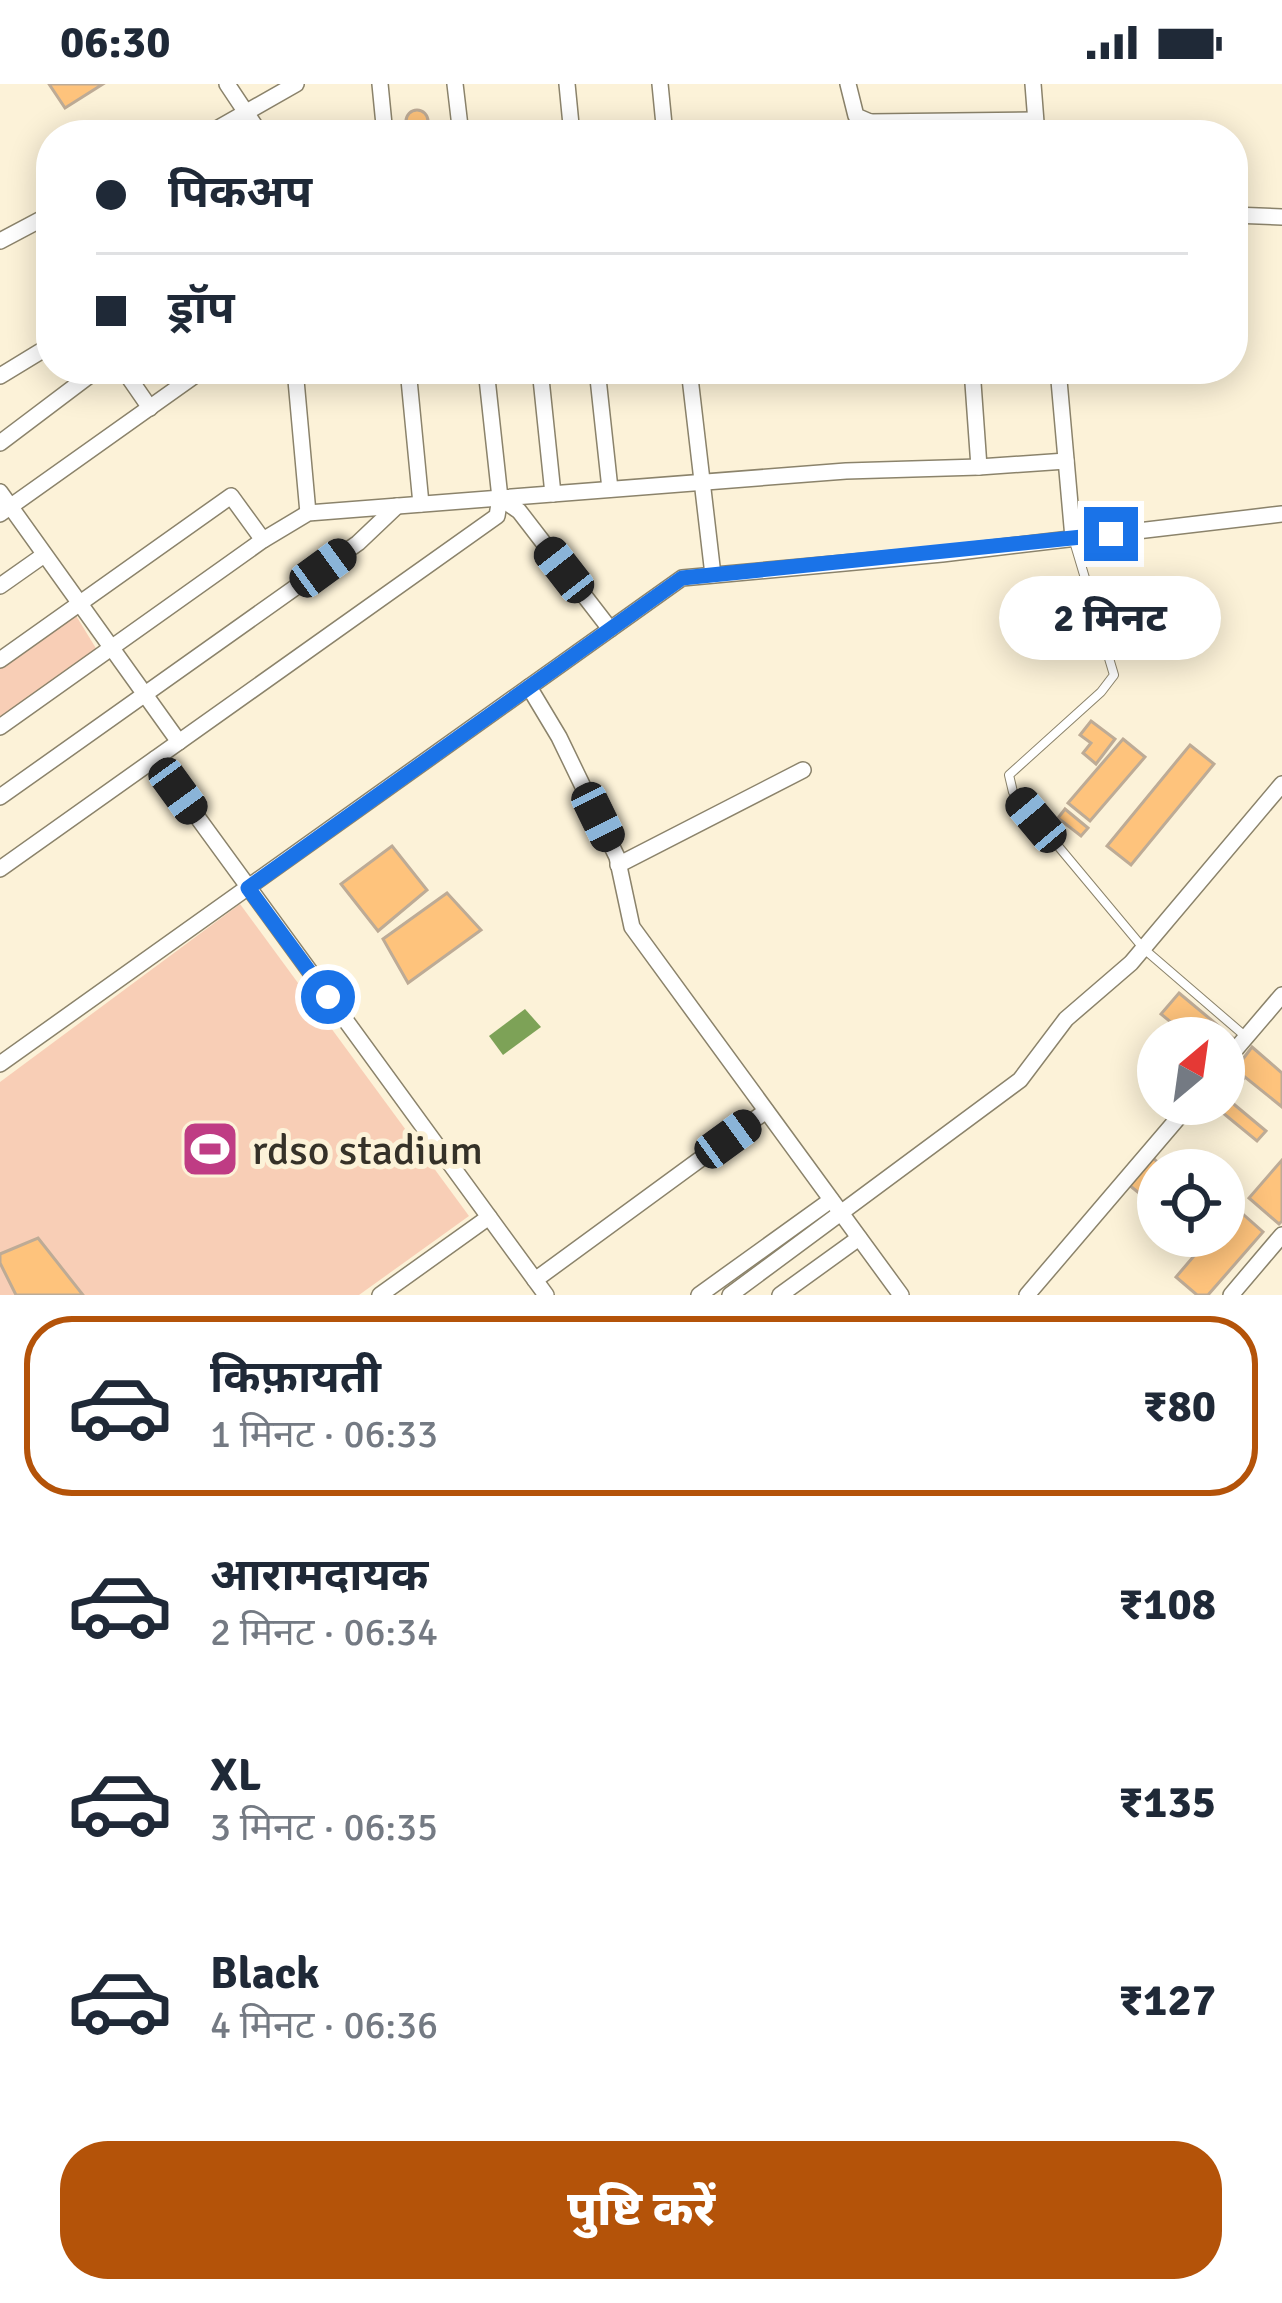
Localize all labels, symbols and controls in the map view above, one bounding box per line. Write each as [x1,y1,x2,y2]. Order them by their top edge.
text: 06:30 [60,15,170,70]
text: पिकअप [168,165,312,220]
text: ड्रॉप [168,281,235,336]
route end [1084,507,1138,561]
car [528,531,600,609]
car [283,532,363,604]
callout: 2 मिनट [1000,576,1222,660]
text: 2 मिनट [1053,594,1167,642]
car [142,751,214,831]
car [566,777,630,857]
car [999,781,1073,859]
route start [301,970,355,1024]
north arrow [1137,1017,1245,1125]
map controls [1137,1017,1245,1257]
car [688,1103,768,1175]
sports icon: rdso stadium [179,1118,241,1180]
place label: rdso stadium [252,1125,483,1176]
button: locate [1137,1149,1245,1257]
text: किफ़ायती [210,1350,381,1405]
icon: car [66,1352,174,1460]
text: ₹80 [1143,1379,1216,1434]
text: 1 मिनट · 06:33 [210,1410,438,1458]
text: आरामदायक [210,1548,428,1603]
icon: car [66,1550,174,1658]
text: ₹108 [1119,1577,1216,1632]
text: 2 मिनट · 06:34 [210,1608,438,1656]
icon: car [66,1748,174,1856]
text: XL [210,1748,261,1803]
text: ₹135 [1119,1775,1216,1830]
text: 3 मिनट · 06:35 [210,1803,438,1851]
icon: car [66,1946,174,2054]
text: Black [210,1946,320,2001]
text: ₹127 [1119,1973,1216,2028]
text: 4 मिनट · 06:36 [210,2001,438,2049]
button: पुष्टि करें [60,2141,1222,2279]

